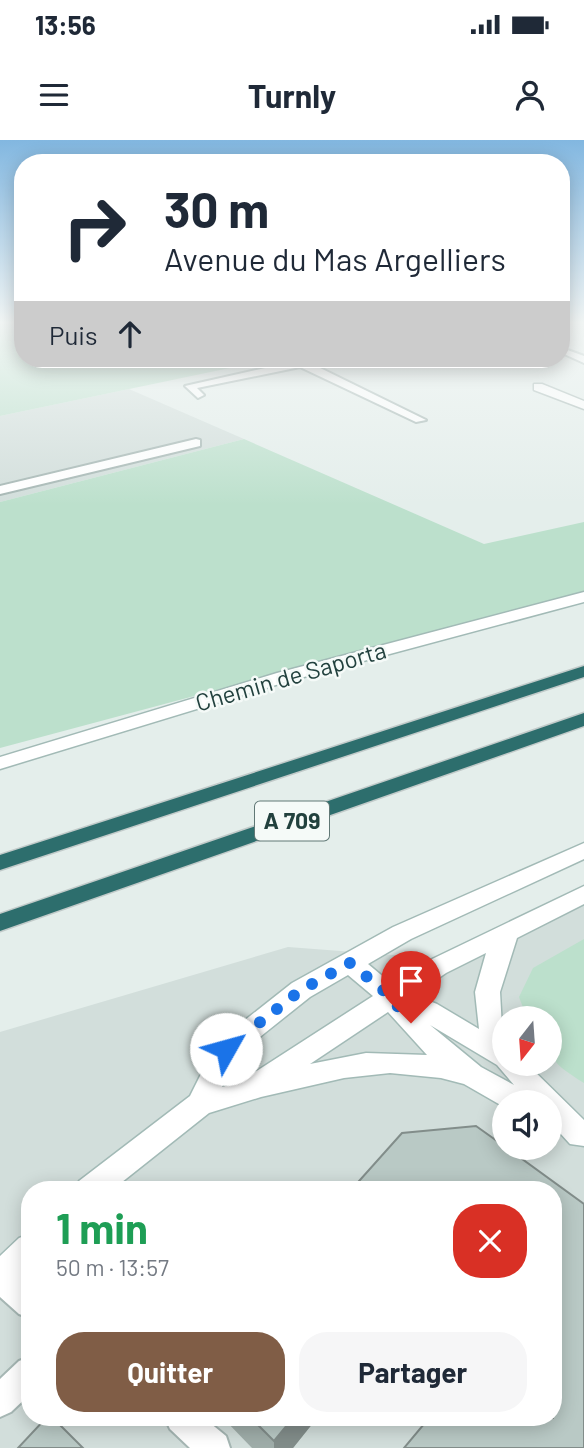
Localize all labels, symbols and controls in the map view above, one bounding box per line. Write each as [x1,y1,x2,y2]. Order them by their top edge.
text: 13:56 [35,9,96,40]
icon: menu [35,76,73,114]
text: Turnly [248,76,336,114]
icon: person [511,76,549,114]
text: 30 m [164,179,269,238]
icon: right [49,182,140,273]
text: Avenue du Mas Argelliers [164,239,506,277]
icon: ahead [111,315,149,353]
text: Puis [49,319,97,350]
street label: Chemin de Saporta [192,634,389,717]
road number: A 709 [255,802,329,841]
pin [381,951,441,1023]
icon: arrive [392,962,430,1000]
north arrow [492,1006,562,1076]
map controls [492,1006,562,1160]
position arrow [189,1012,263,1086]
button: sound [492,1090,562,1160]
text: 1 min [56,1202,148,1252]
button: close [453,1204,527,1278]
text: 50 m · 13:57 [56,1253,169,1281]
button: Quitter [56,1332,285,1412]
button: Partager [299,1332,527,1412]

